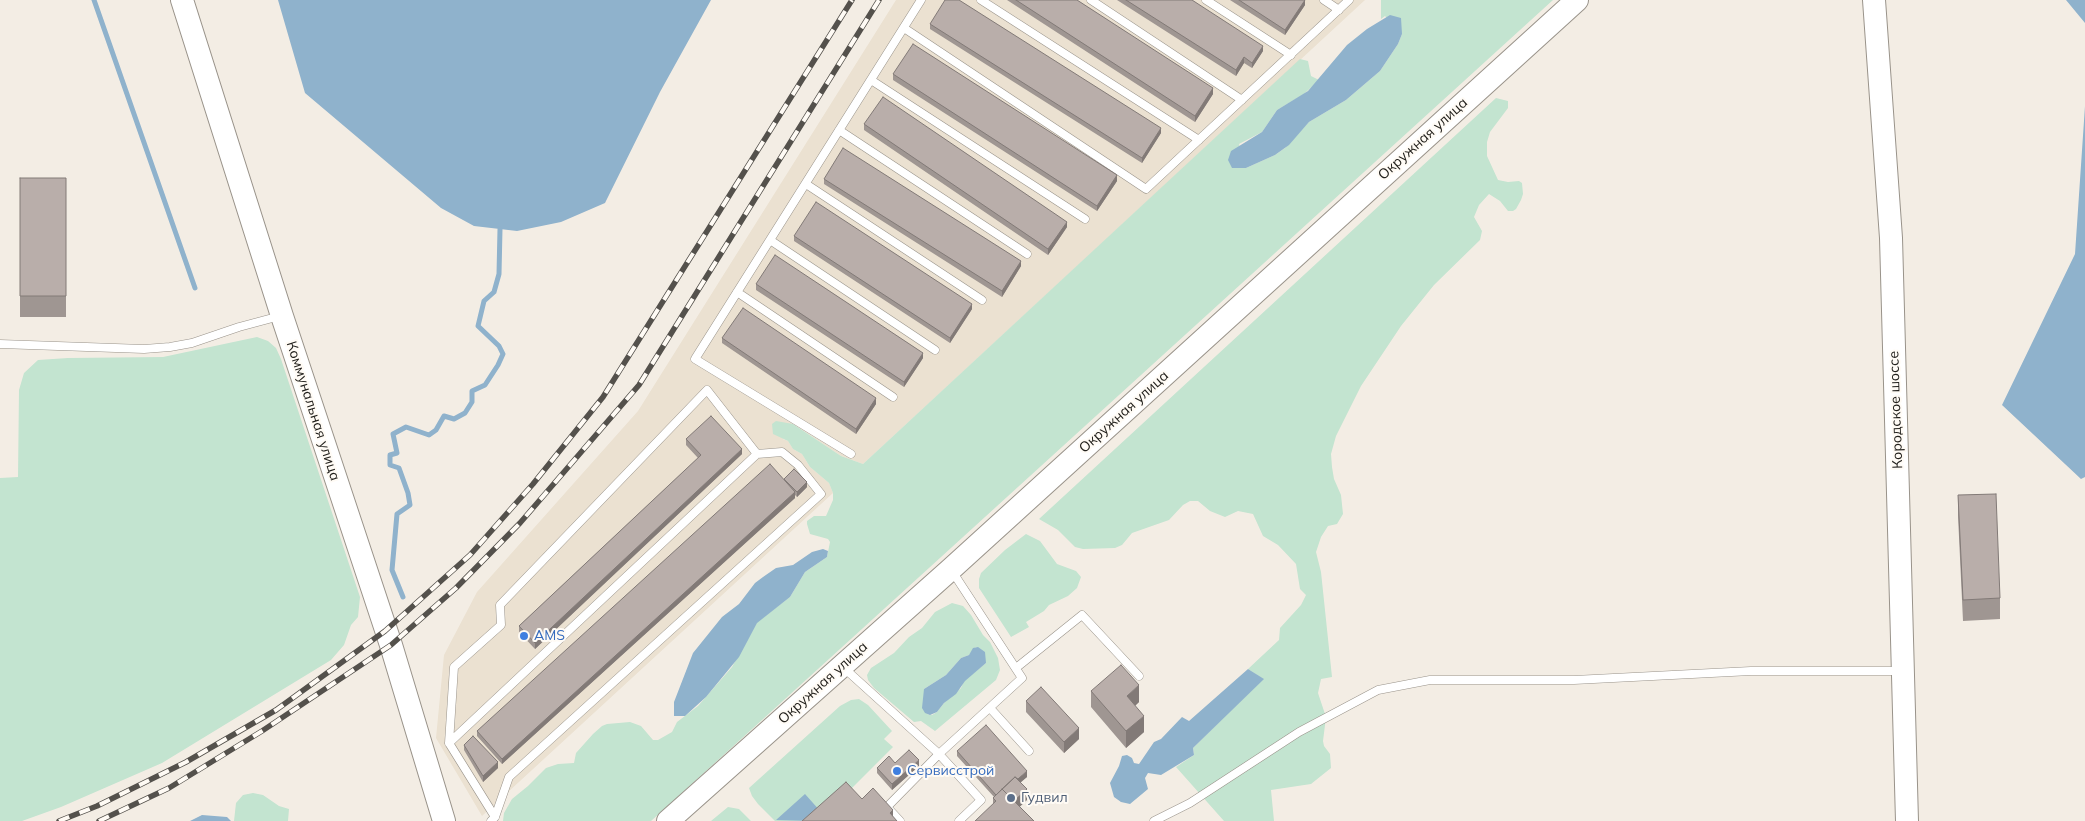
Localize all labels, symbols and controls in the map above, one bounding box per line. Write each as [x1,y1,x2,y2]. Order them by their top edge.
street label: Окружная улица [1375,94,1471,184]
street label: Коммунальная улица [283,339,343,483]
street label: Кородское шоссе [1886,351,1906,469]
street label: Окружная улица [1076,367,1172,457]
place label: AMS [534,628,565,644]
marker: AMS [518,630,530,642]
street label: Окружная улица [775,638,871,728]
place label: Сервисстрой [907,763,994,779]
marker: Сервисстрой [891,765,903,777]
place label: Гудвил [1021,790,1068,806]
marker: Гудвил [1005,792,1017,804]

